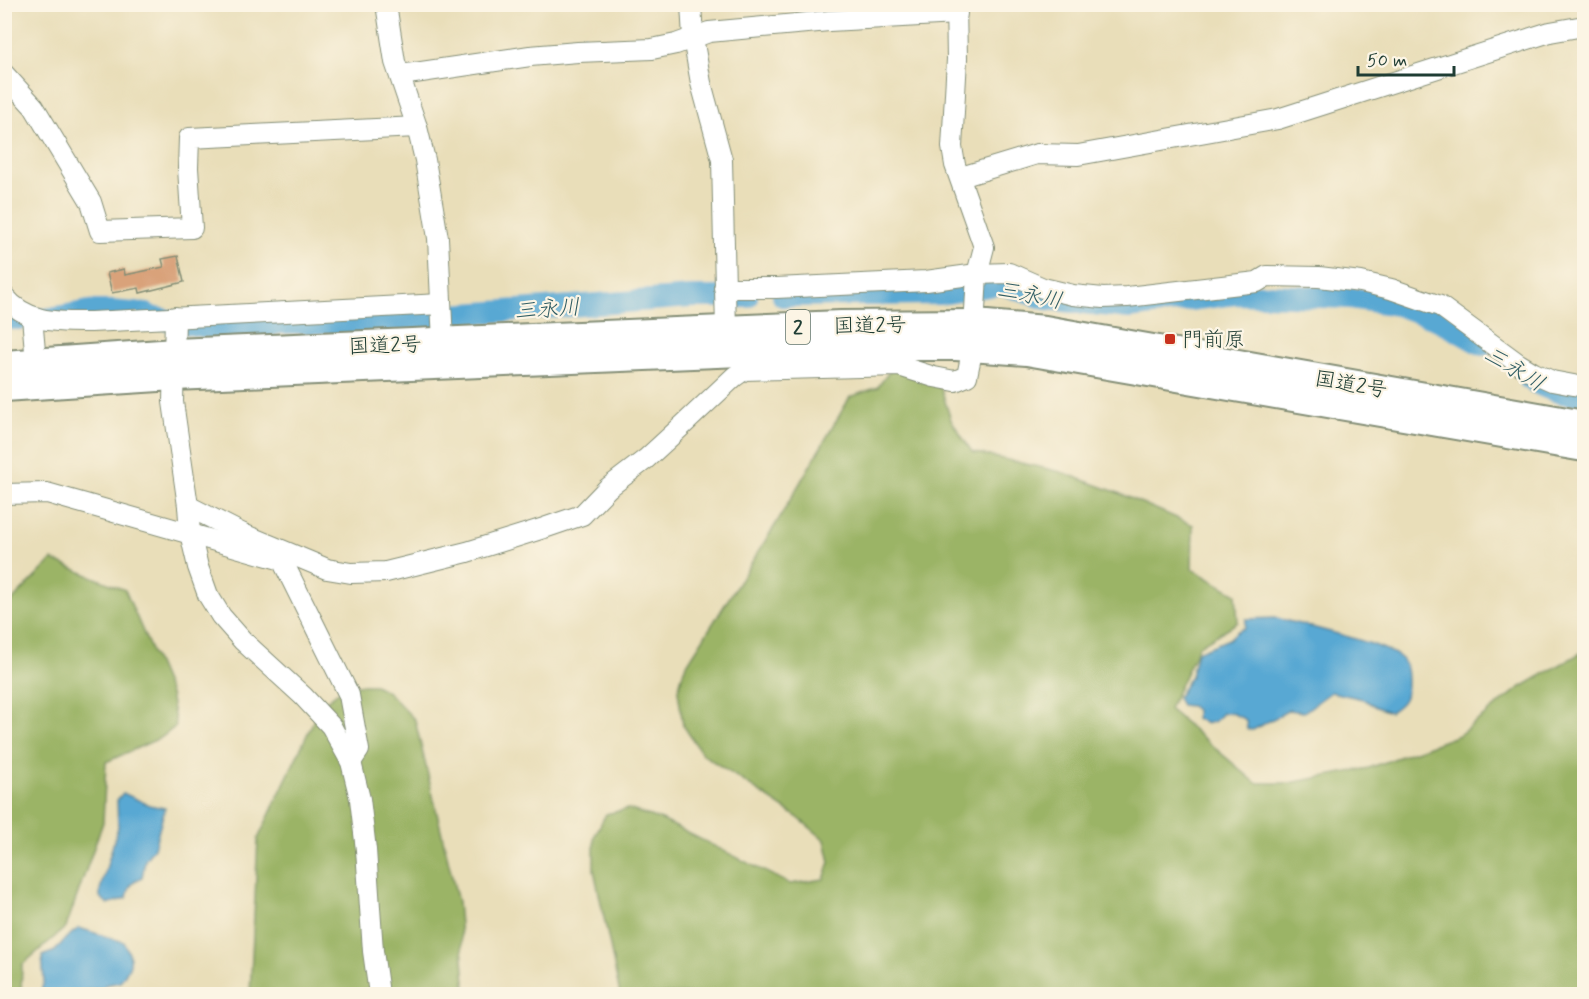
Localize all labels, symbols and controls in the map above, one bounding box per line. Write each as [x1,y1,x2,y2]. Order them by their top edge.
scale bar [1358,39,1454,77]
text: 50 m [1367,49,1407,73]
water label: 三永川 [995,276,1065,316]
water label: 三永川 [513,294,581,326]
road number: 2 [786,310,810,344]
street label: 国道2号 [833,311,907,341]
place label: 門前原 [1182,326,1245,354]
street label: 国道2号 [348,331,422,361]
marker: 門前原 [1163,332,1177,346]
water label: 三永川 [1478,341,1549,399]
street label: 国道2号 [1312,365,1389,405]

